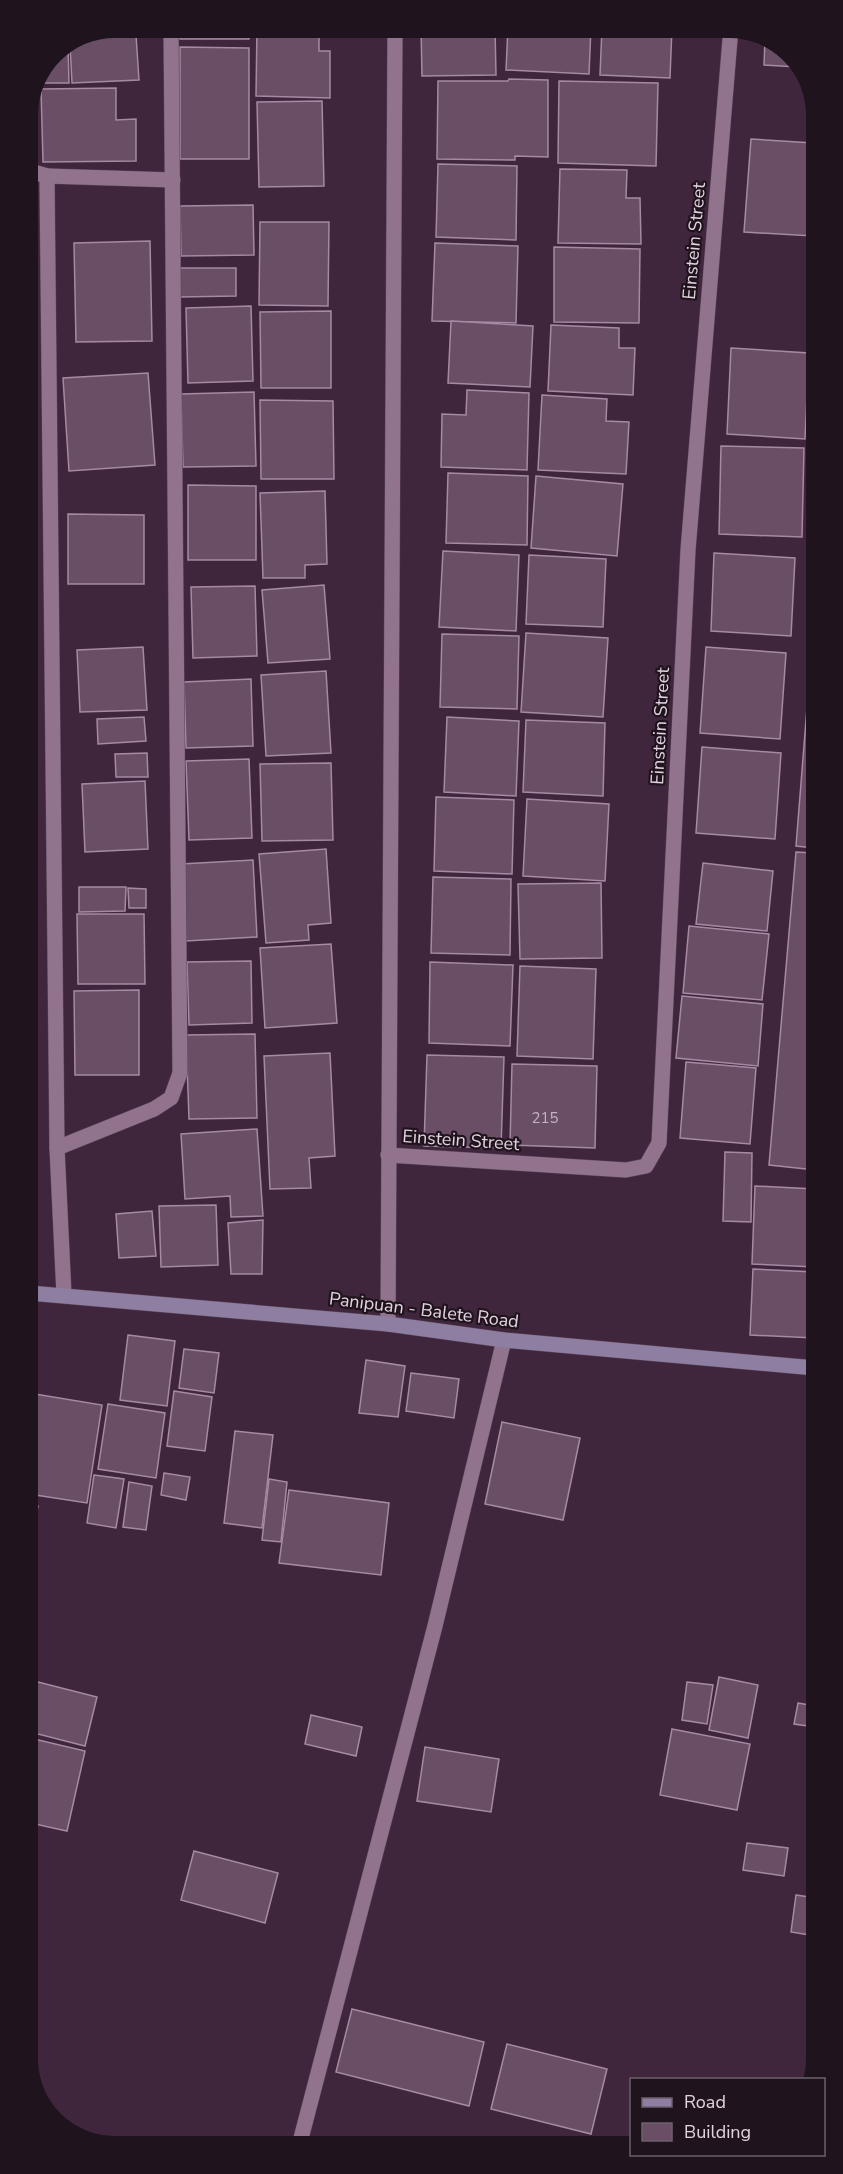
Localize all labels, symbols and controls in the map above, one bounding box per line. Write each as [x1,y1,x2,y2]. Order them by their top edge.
street label: Einstein Street [677,181,711,301]
street label: Einstein Street [645,666,675,785]
house number: 215 [531,1108,559,1128]
street label: Einstein Street [402,1124,521,1156]
street label: Panipuan - Balete Road [328,1286,520,1334]
legend [630,2078,825,2156]
text: Road [684,2090,726,2114]
text: Building [684,2120,751,2144]

